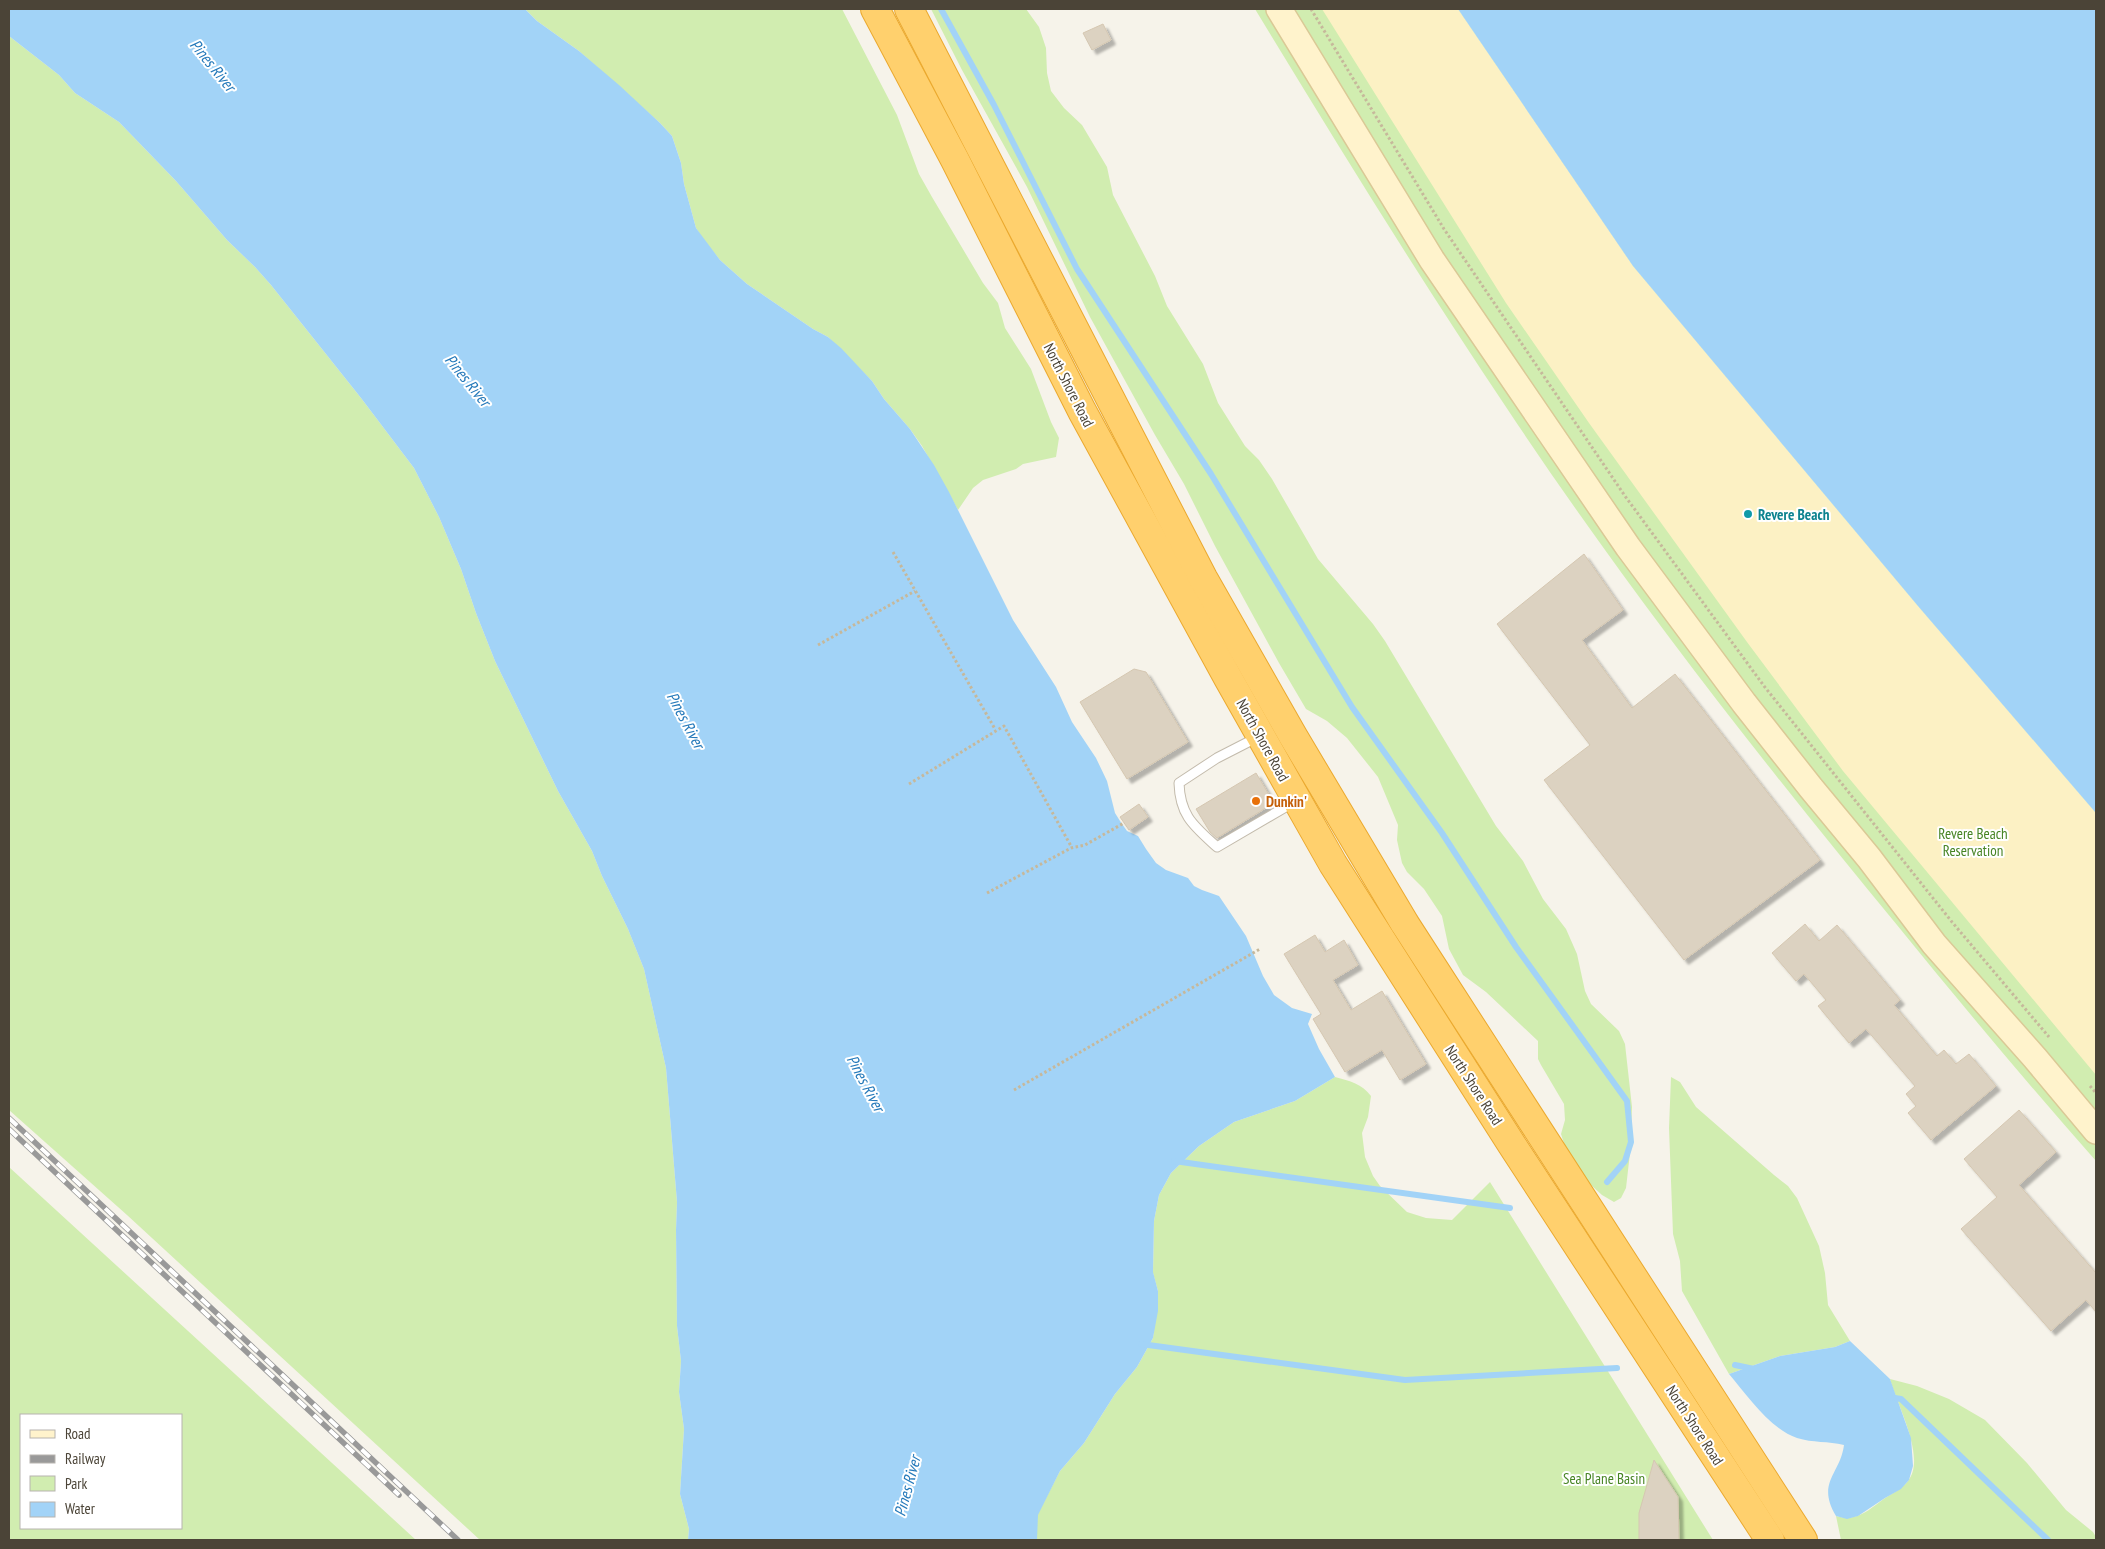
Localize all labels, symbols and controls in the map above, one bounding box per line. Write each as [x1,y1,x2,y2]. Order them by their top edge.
water label: Pines River [186,35,242,97]
street label: North Shore Road [1040,340,1098,430]
water label: Pines River [441,350,497,412]
place label: Revere Beach [1758,505,1830,524]
marker: Revere Beach [1742,508,1754,520]
water label: Pines River [663,688,710,754]
street label: North Shore Road [1233,695,1293,785]
place label: Dunkin' [1266,792,1307,811]
marker: Dunkin' [1250,795,1262,807]
park label: Revere Beach Reservation [1938,824,2008,860]
street label: North Shore Road [1441,1041,1507,1129]
water label: Pines River [843,1051,890,1117]
street label: North Shore Road [1662,1381,1728,1469]
legend [20,1414,182,1529]
text: Road [65,1424,91,1443]
text: Railway [65,1449,106,1468]
water label: Pines River [889,1451,925,1518]
park label: Sea Plane Basin [1563,1469,1645,1488]
text: Park [65,1474,87,1493]
text: Water [65,1499,96,1518]

